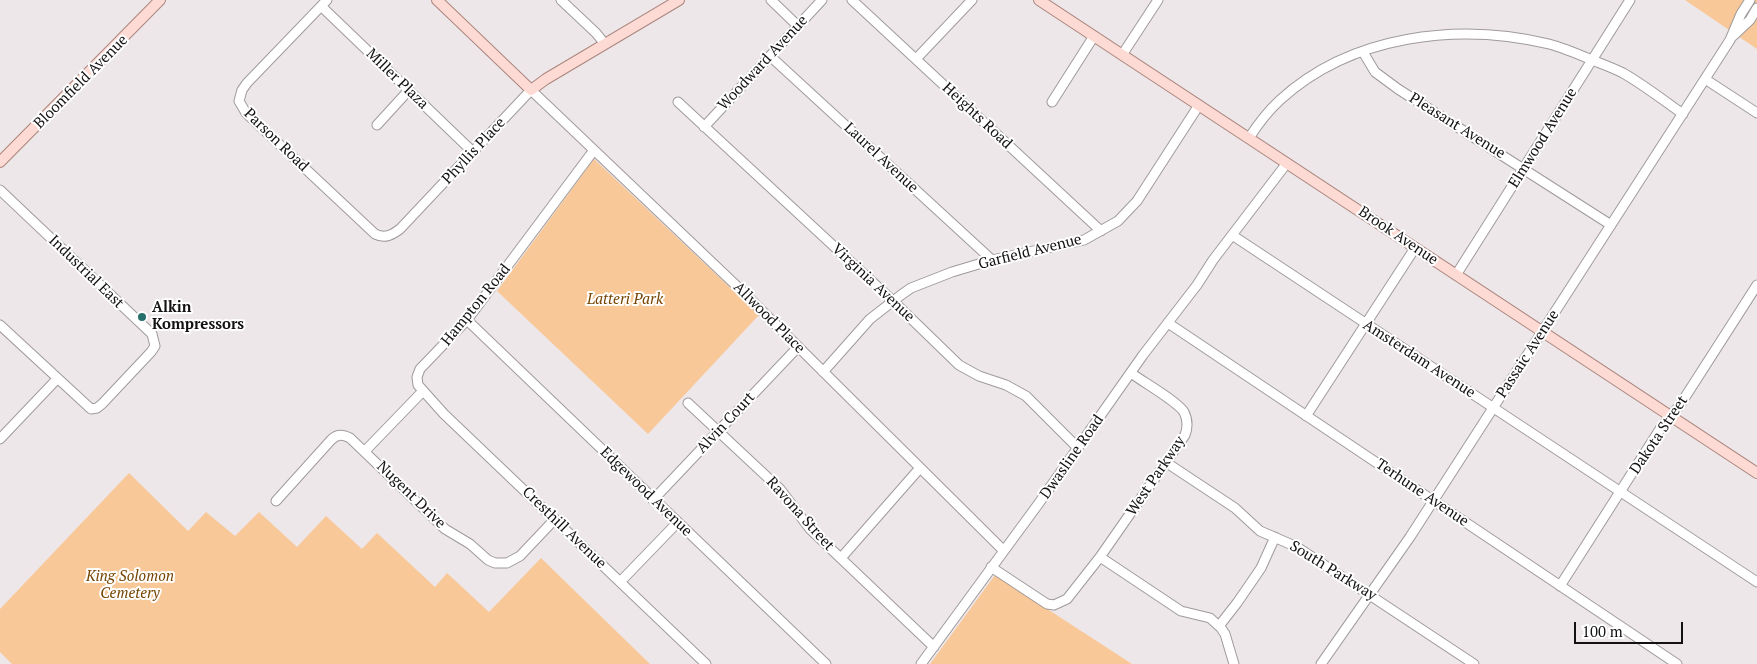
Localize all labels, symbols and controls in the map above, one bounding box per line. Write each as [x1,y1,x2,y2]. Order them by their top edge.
street label: Woodward Avenue [714,12,812,114]
street label: Bloomfield Avenue [30,31,132,133]
street label: Miller Plaza [362,45,432,113]
street label: Heights Road [938,79,1016,153]
street label: Elmwood Avenue [1505,85,1581,191]
street label: Pleasant Avenue [1406,89,1508,163]
street label: Parson Road [240,105,312,175]
street label: Phyllis Place [439,114,509,188]
street label: Laurel Avenue [840,119,922,197]
street label: Brook Avenue [1355,203,1441,269]
street label: Garfield Avenue [976,230,1084,274]
street label: Industrial East [45,232,127,312]
street label: Virginia Avenue [828,240,918,326]
street label: Hampton Road [438,261,514,349]
street label: Allwood Place [729,278,809,358]
park label: Latteri Park [587,291,663,309]
place label: Alkin Kompressors [152,299,244,334]
street label: Passaic Avenue [1493,307,1563,401]
marker: Alkin Kompressors [136,311,148,323]
street label: Amsterdam Avenue [1360,316,1478,402]
street label: Alvin Court [693,389,759,457]
street label: Dakota Street [1626,392,1692,478]
street label: Dwasline Road [1036,412,1108,502]
street label: West Parkway [1123,433,1189,519]
street label: Edgewood Avenue [596,444,696,540]
street label: Terhune Avenue [1372,455,1472,531]
street label: Nugent Drive [373,458,449,532]
street label: Ravona Street [762,473,838,555]
street label: Cresthill Avenue [518,483,610,573]
street label: South Parkway [1286,537,1380,605]
park label: King Solomon Cemetery [86,568,174,603]
scale bar [1577,612,1686,644]
text: 100 m [1582,621,1623,641]

